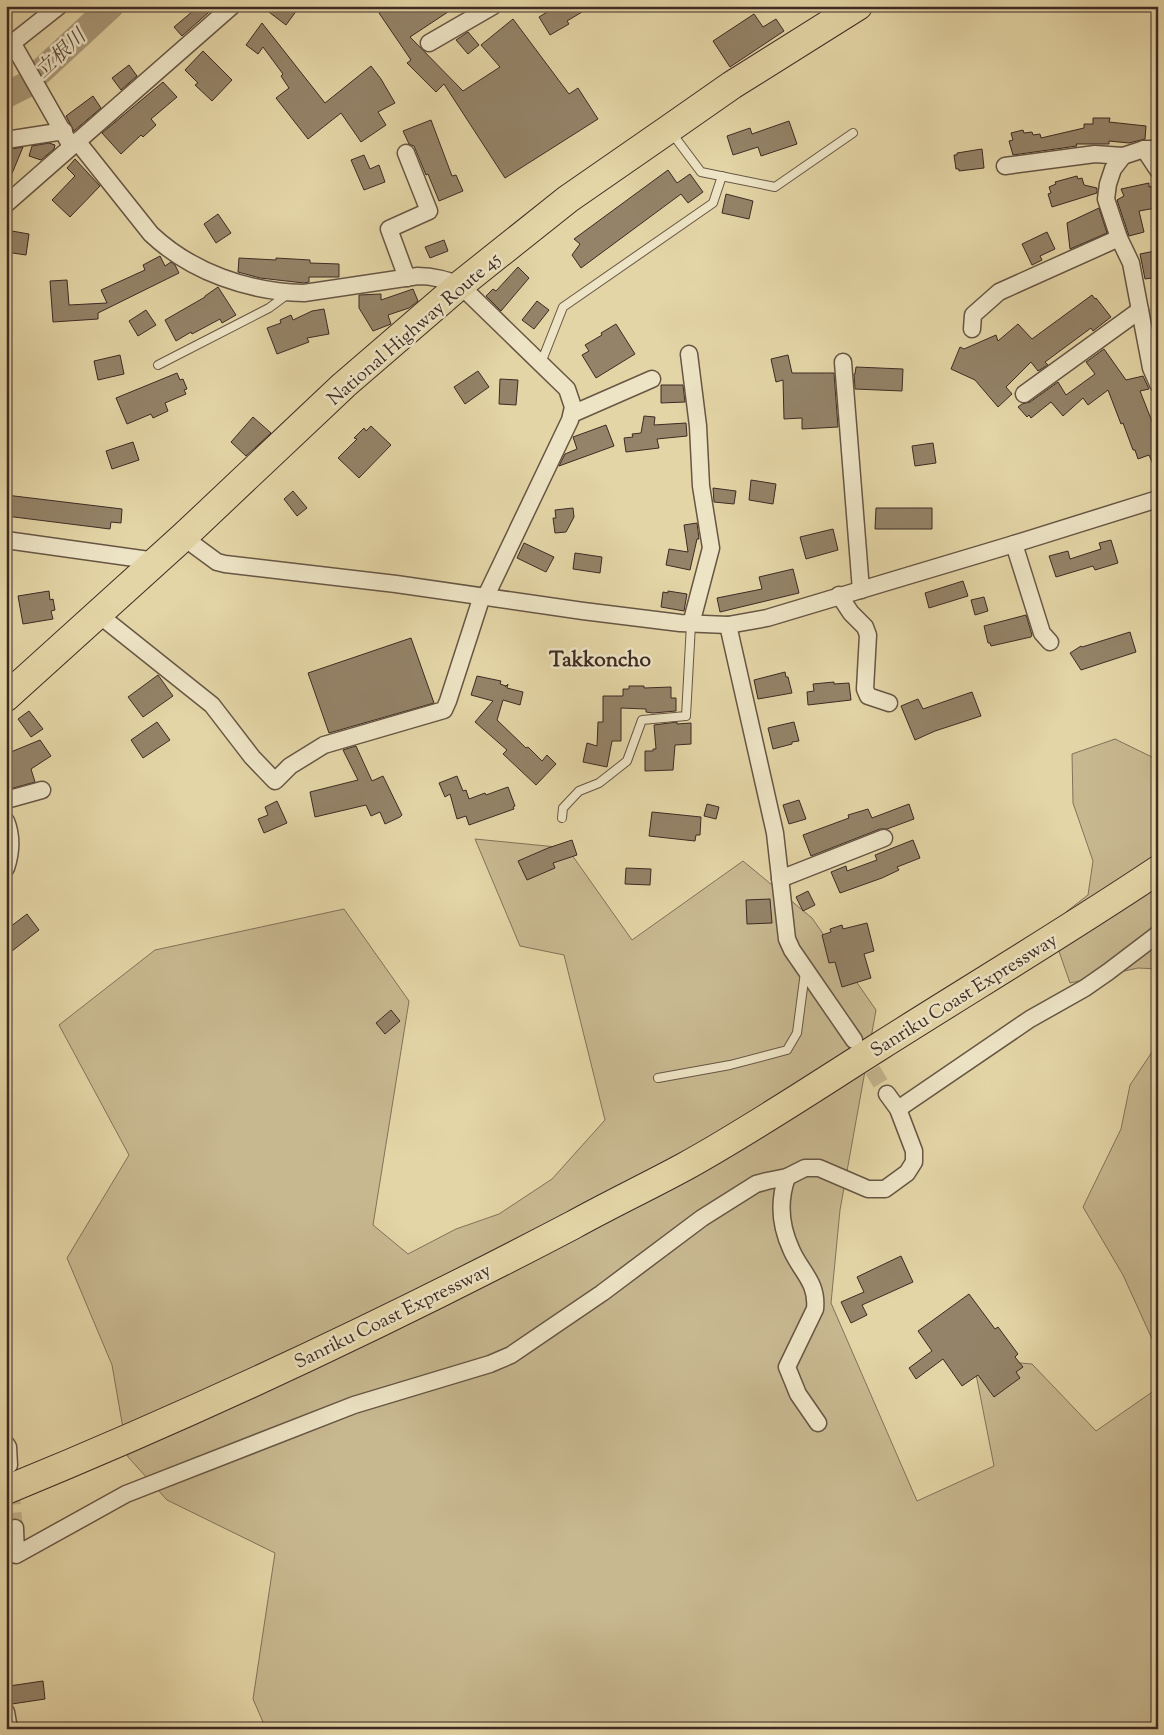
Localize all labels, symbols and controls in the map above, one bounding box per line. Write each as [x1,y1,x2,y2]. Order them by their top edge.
water label: 立根川 [30,22,95,86]
street label: National Highway Route 45 [322,247,508,413]
district label: Takkoncho [549,646,651,676]
street label: Sanriku Coast Expressway [866,927,1063,1065]
street label: Sanriku Coast Expressway [290,1258,497,1377]

